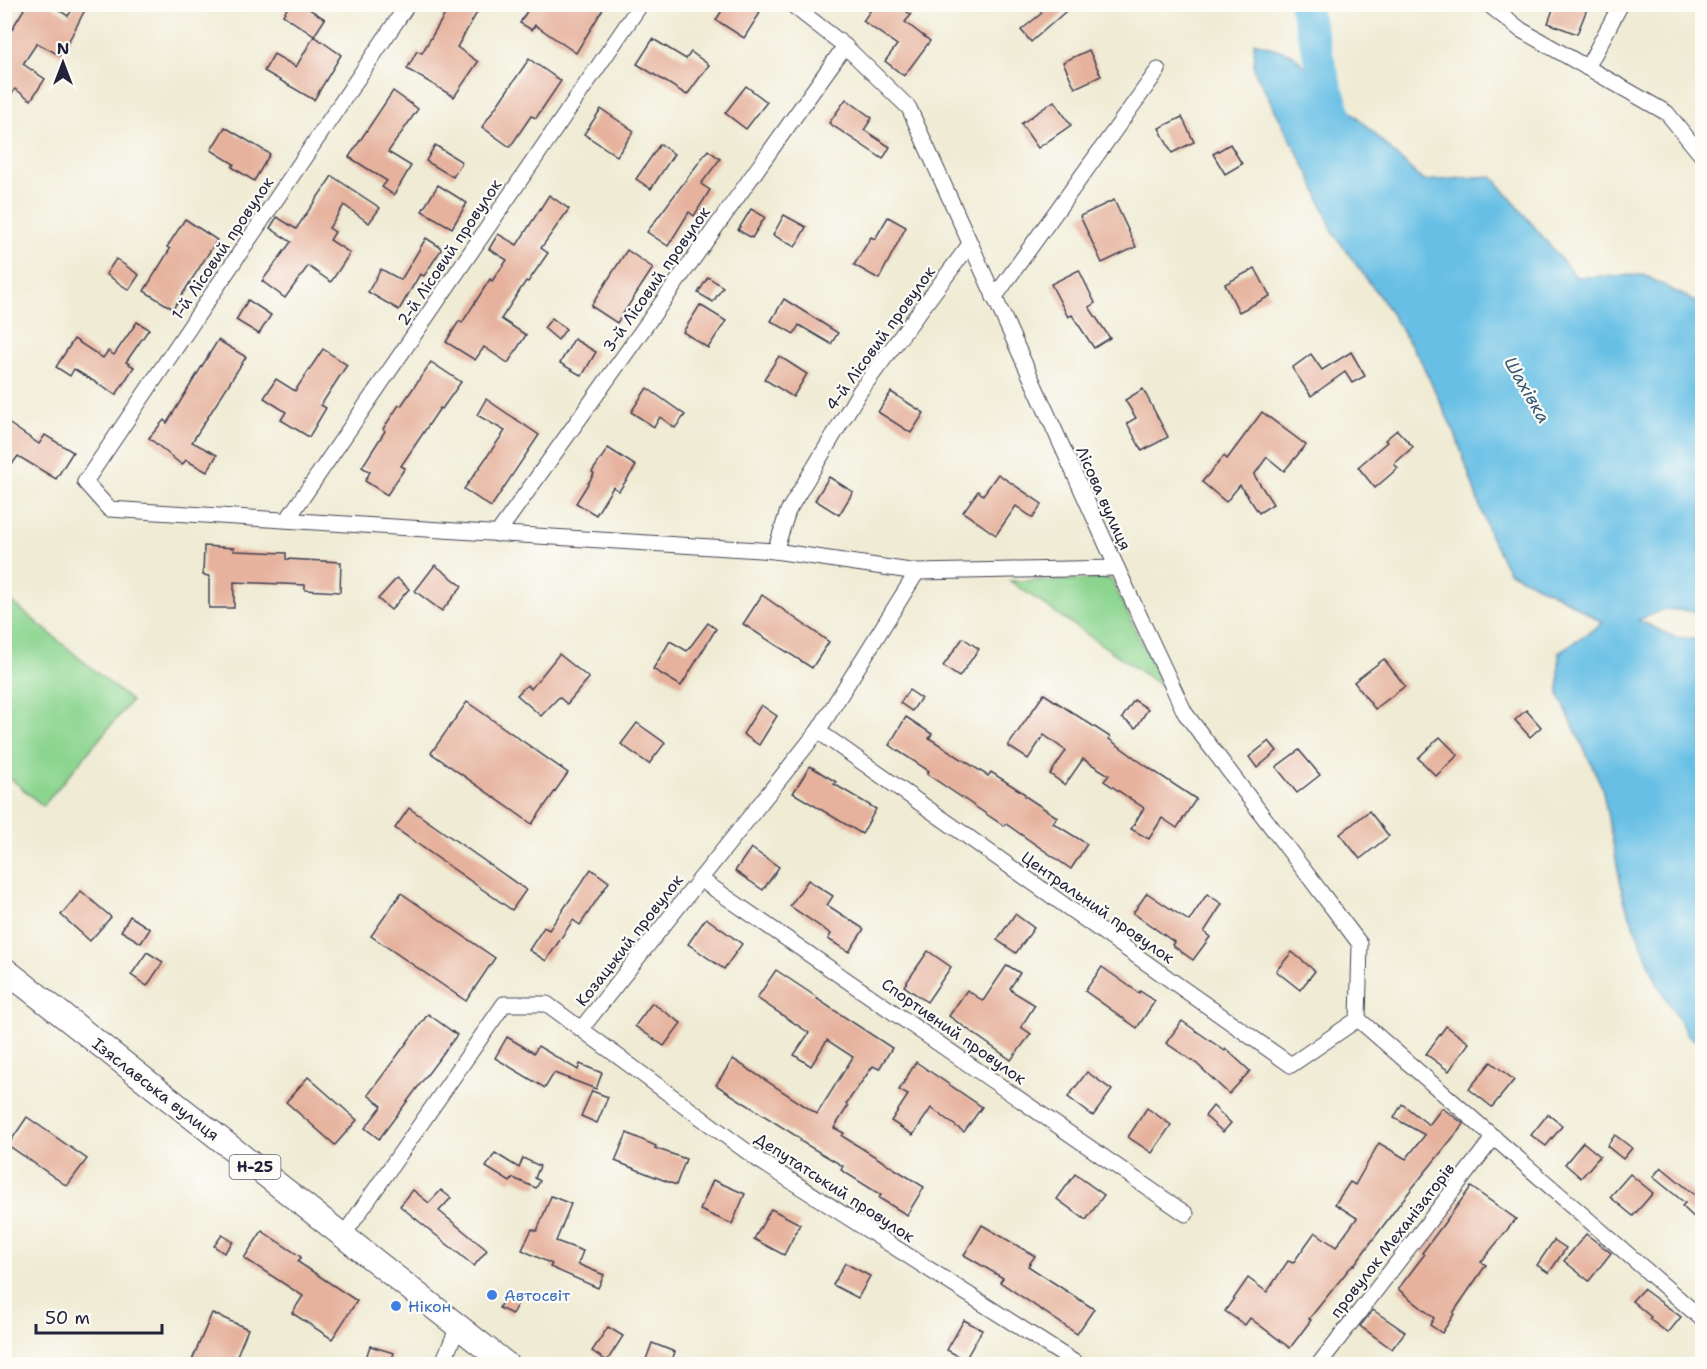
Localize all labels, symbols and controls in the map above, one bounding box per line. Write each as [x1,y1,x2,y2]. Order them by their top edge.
north arrow [33,33,93,93]
text: N [57,38,69,59]
street label: 1-й Лісовий провулок [167,172,278,324]
street label: 2-й Лісовий провулок [393,175,507,329]
street label: 3-й Лісовий провулок [598,202,715,356]
street label: 4-й Лісовий провулок [821,262,940,415]
water label: Шахівка [1498,352,1556,428]
street label: Лісова вулиця [1071,443,1136,553]
street label: Центральний провулок [1017,847,1179,969]
street label: Козацький провулок [571,870,688,1011]
street label: Спортивний провулок [877,974,1031,1090]
street label: Ізяславська вулиця [88,1033,224,1146]
street label: Депутатський провулок [751,1128,919,1247]
road number: Н-25 [230,1155,280,1179]
street label: провулок Механізаторів [1325,1159,1459,1322]
place label: Автосвіт [504,1285,571,1306]
marker: Автосвіт [485,1288,499,1302]
place label: Нікон [408,1296,451,1317]
scale bar [36,1297,162,1335]
marker: Нікон [389,1299,403,1313]
text: 50 m [45,1306,90,1330]

